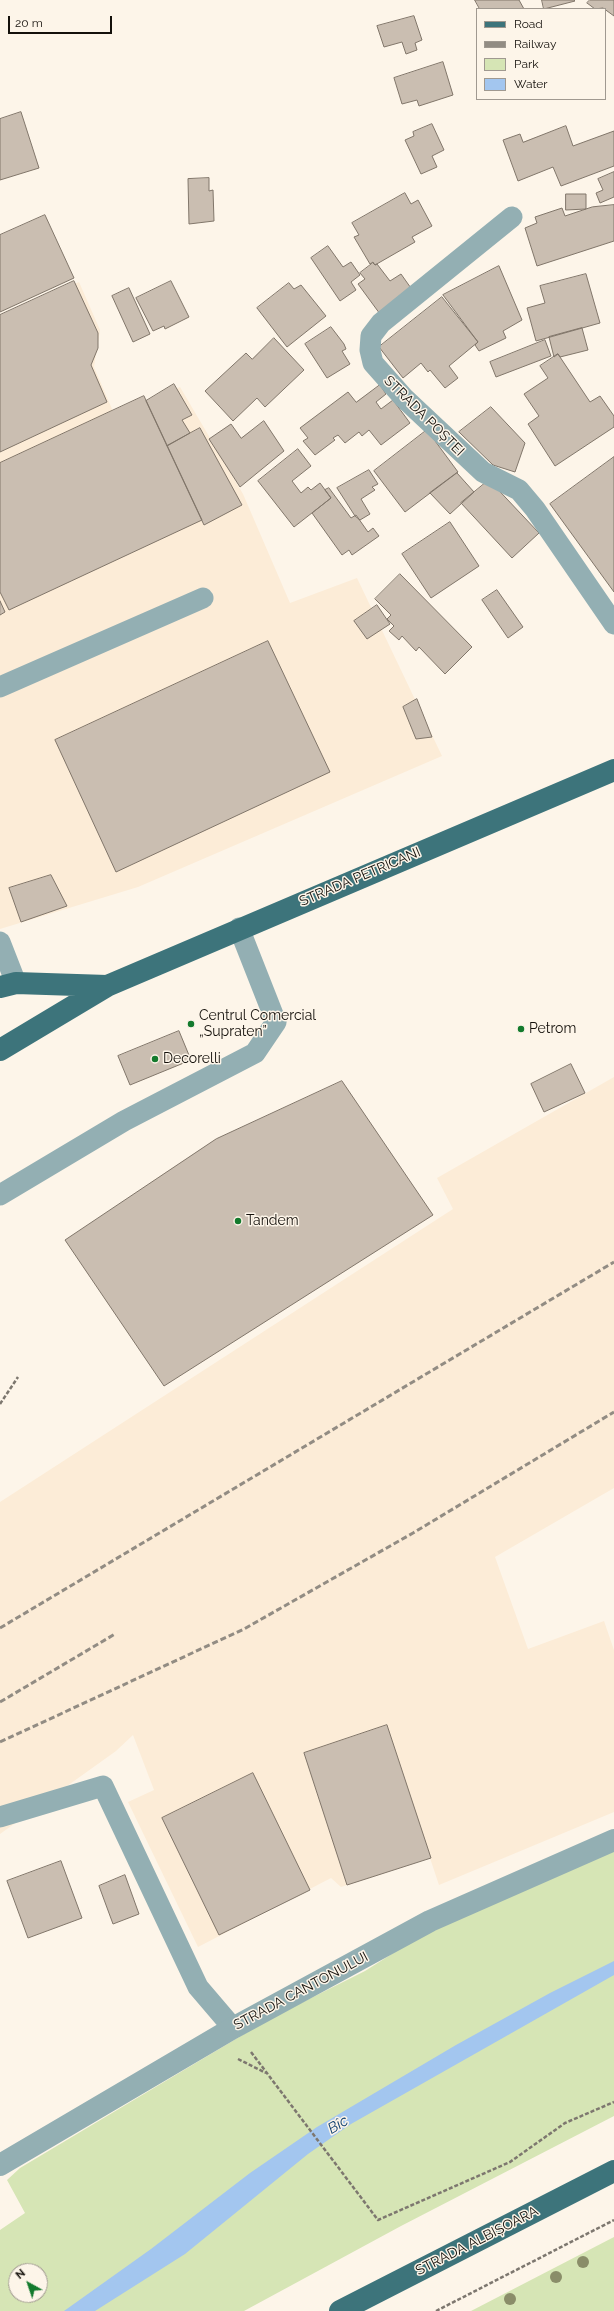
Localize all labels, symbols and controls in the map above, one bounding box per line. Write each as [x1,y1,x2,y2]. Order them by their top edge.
scale bar [10,8,114,34]
legend [476,8,606,100]
text: 20 m [15,16,43,30]
text: Road [514,17,543,31]
text: Railway [514,37,556,51]
text: Park [514,57,539,71]
text: Water [514,77,548,91]
street label: STRADA POȘTEI [380,372,468,460]
street label: STRADA PETRICANI [297,844,423,910]
place label: Centrul Comercial „Supraten” [199,1008,316,1040]
marker: Centrul Comercial „Supraten” [186,1019,196,1029]
place label: Petrom [529,1021,576,1037]
marker: Petrom [516,1024,526,1034]
place label: Decorelli [163,1051,221,1067]
marker: Decorelli [150,1054,160,1064]
place label: Tandem [246,1213,299,1229]
marker: Tandem [233,1216,243,1226]
street label: STRADA CANTONULUI [231,1948,371,2034]
water label: Bîc [324,2112,352,2138]
street label: STRADA ALBIȘOARA [413,2203,541,2279]
north arrow [8,2263,48,2303]
text: N [13,2267,28,2282]

